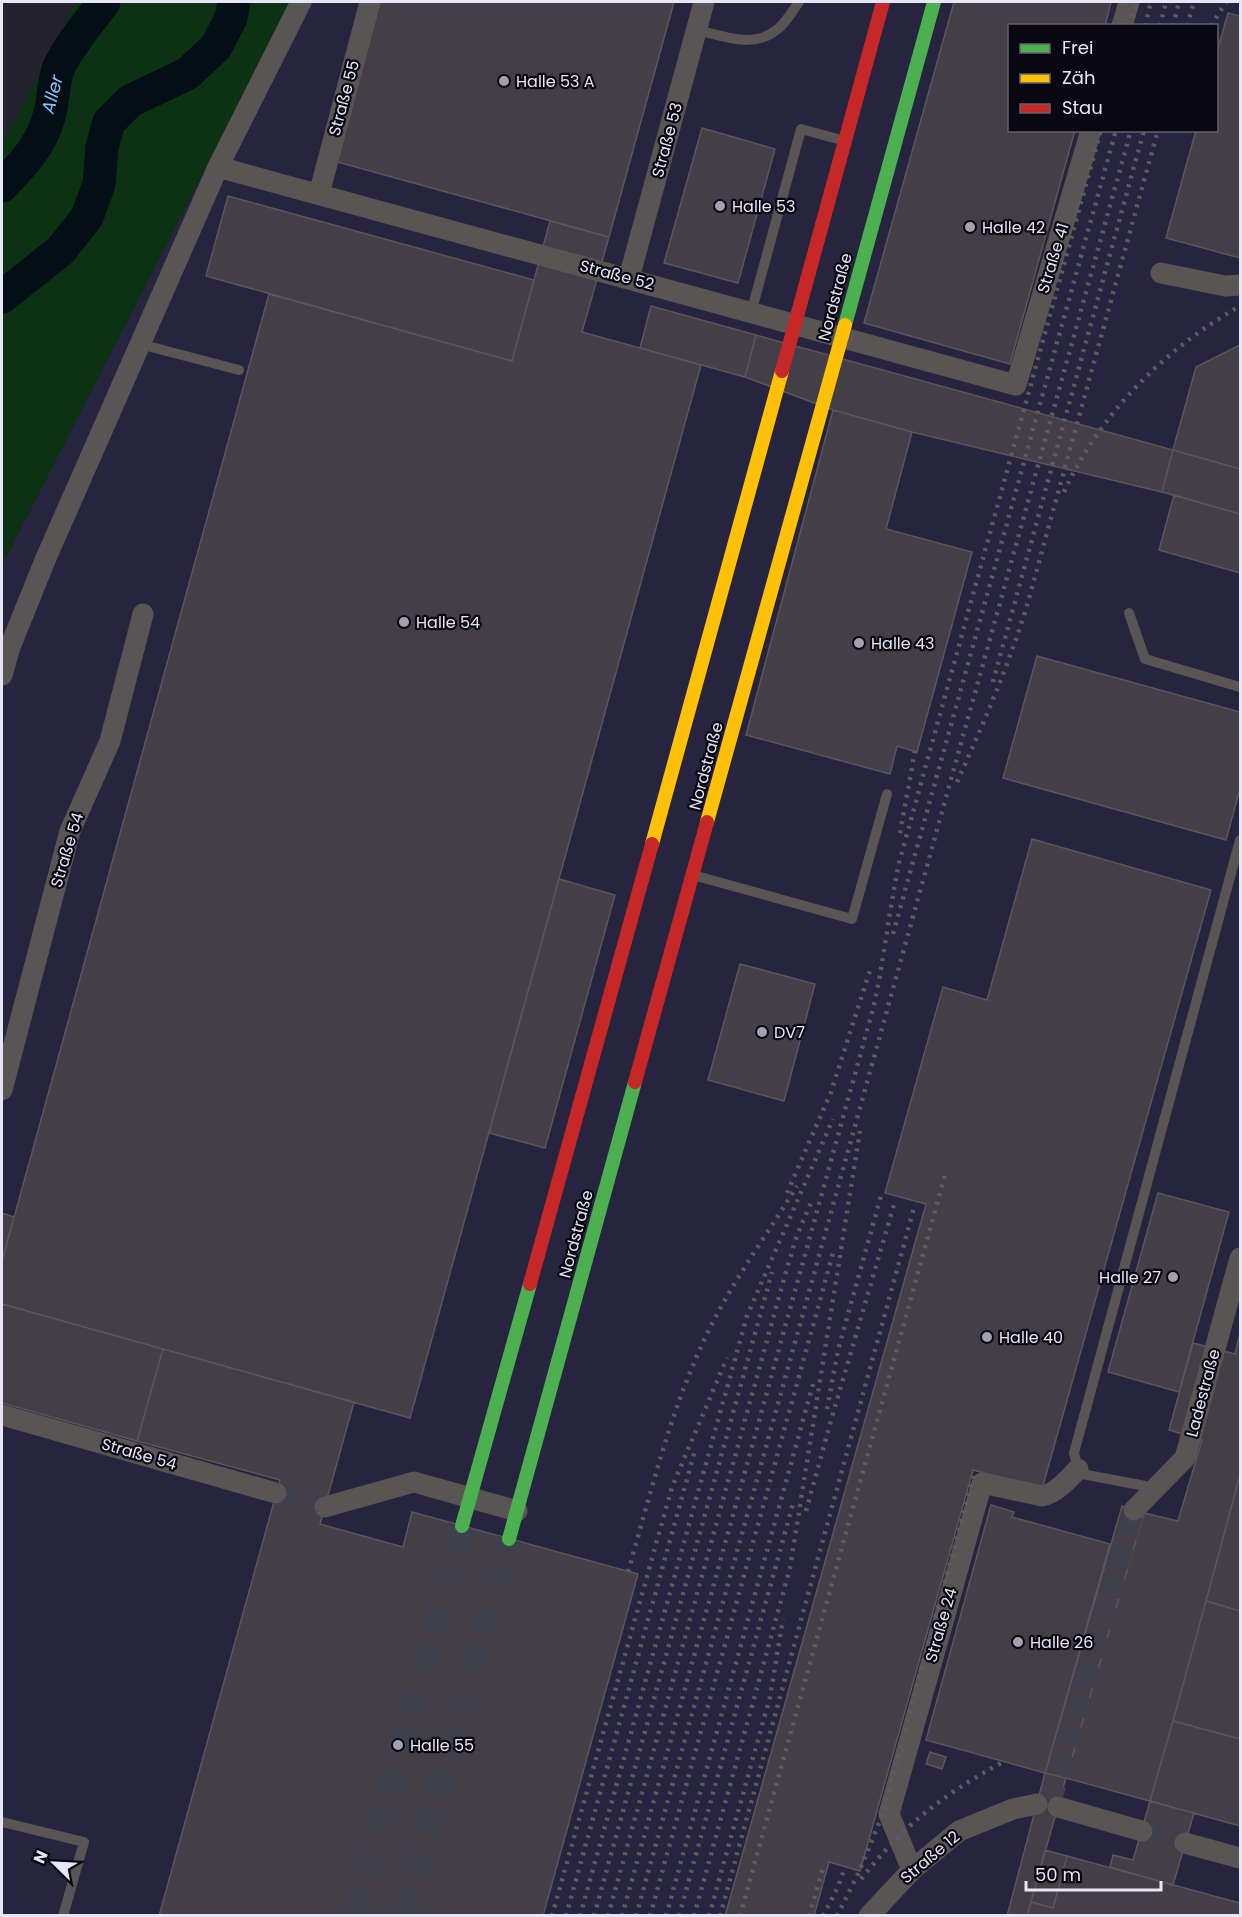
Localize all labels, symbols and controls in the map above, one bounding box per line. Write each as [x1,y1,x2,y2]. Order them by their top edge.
legend [1008,24,1218,132]
text: Frei [1062,35,1093,60]
street label: Straße 55 [323,58,365,138]
text: Zäh [1062,65,1095,90]
place label: Halle 53 A [516,70,595,93]
water label: Aller [35,71,69,117]
marker: Halle 53 A [497,74,511,88]
text: Stau [1062,95,1103,120]
street label: Straße 53 [646,100,688,180]
place label: Halle 53 [732,195,795,218]
marker: Halle 53 [713,199,727,213]
place label: Halle 42 [982,216,1045,239]
marker: Halle 42 [963,220,977,234]
street label: Straße 41 [1031,220,1075,296]
street label: Nordstraße [812,250,858,343]
street label: Straße 52 [577,254,657,296]
place label: Halle 54 [416,611,480,634]
marker: Halle 54 [397,615,411,629]
place label: Halle 43 [871,632,934,655]
marker: Halle 43 [852,636,866,650]
street label: Nordstraße [683,719,729,812]
street label: Straße 54 [45,810,89,890]
place label: DV7 [774,1021,805,1044]
marker: DV7 [755,1025,769,1039]
street label: Nordstraße [553,1187,599,1280]
place label: Halle 27 [1099,1266,1161,1289]
marker: Halle 27 [1166,1270,1180,1284]
place label: Halle 40 [999,1326,1063,1349]
marker: Halle 40 [980,1330,994,1344]
street label: Ladestraße [1180,1346,1226,1440]
street label: Straße 54 [99,1432,179,1476]
street label: Straße 24 [919,1585,963,1665]
place label: Halle 26 [1030,1631,1093,1654]
marker: Halle 26 [1011,1635,1025,1649]
place label: Halle 55 [410,1734,474,1757]
marker: Halle 55 [391,1738,405,1752]
street label: Straße 12 [895,1825,965,1889]
north arrow [24,1833,84,1893]
text: N [28,1847,54,1867]
scale bar [1026,1854,1161,1892]
text: 50 m [1035,1862,1081,1887]

